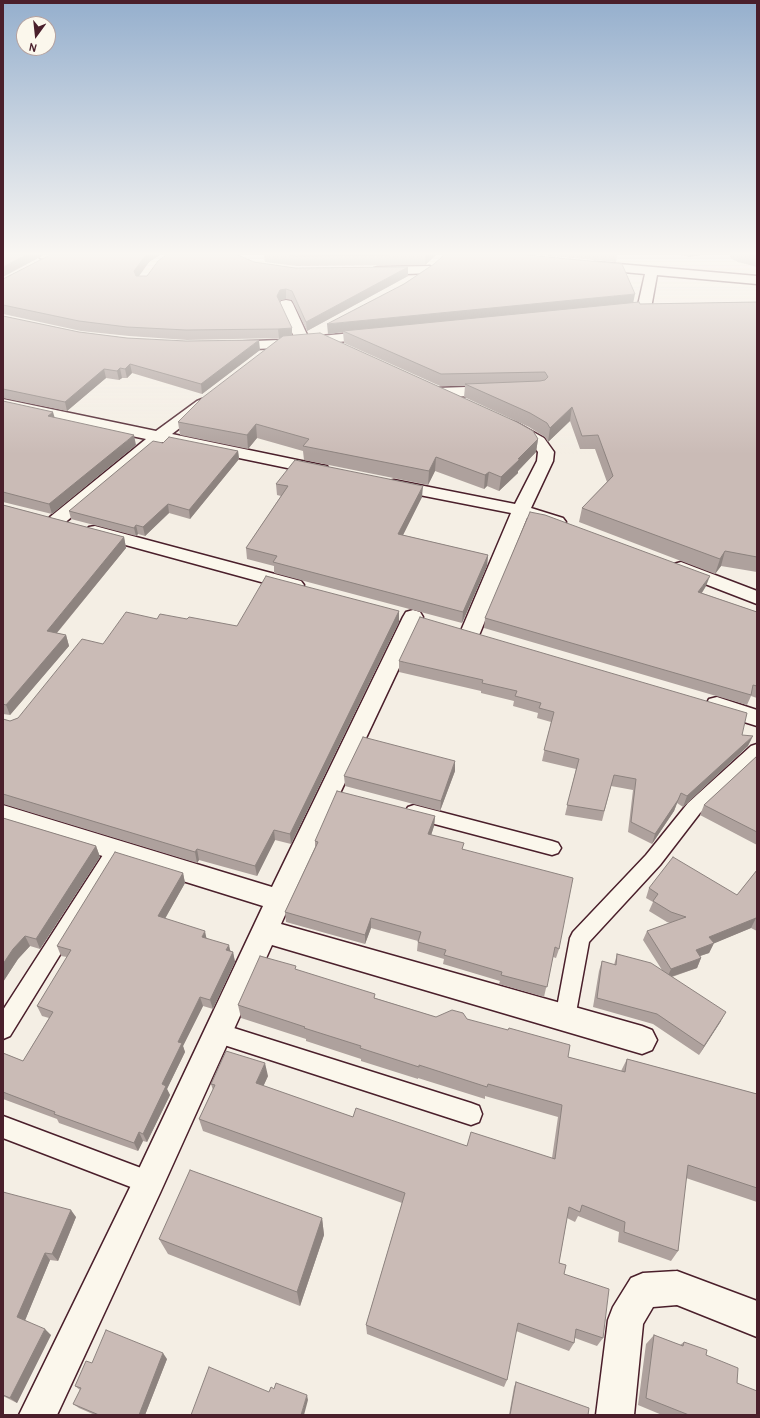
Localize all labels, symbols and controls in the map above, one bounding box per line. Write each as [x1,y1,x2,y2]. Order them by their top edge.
north arrow [16,16,56,56]
text: N [28,40,38,54]

